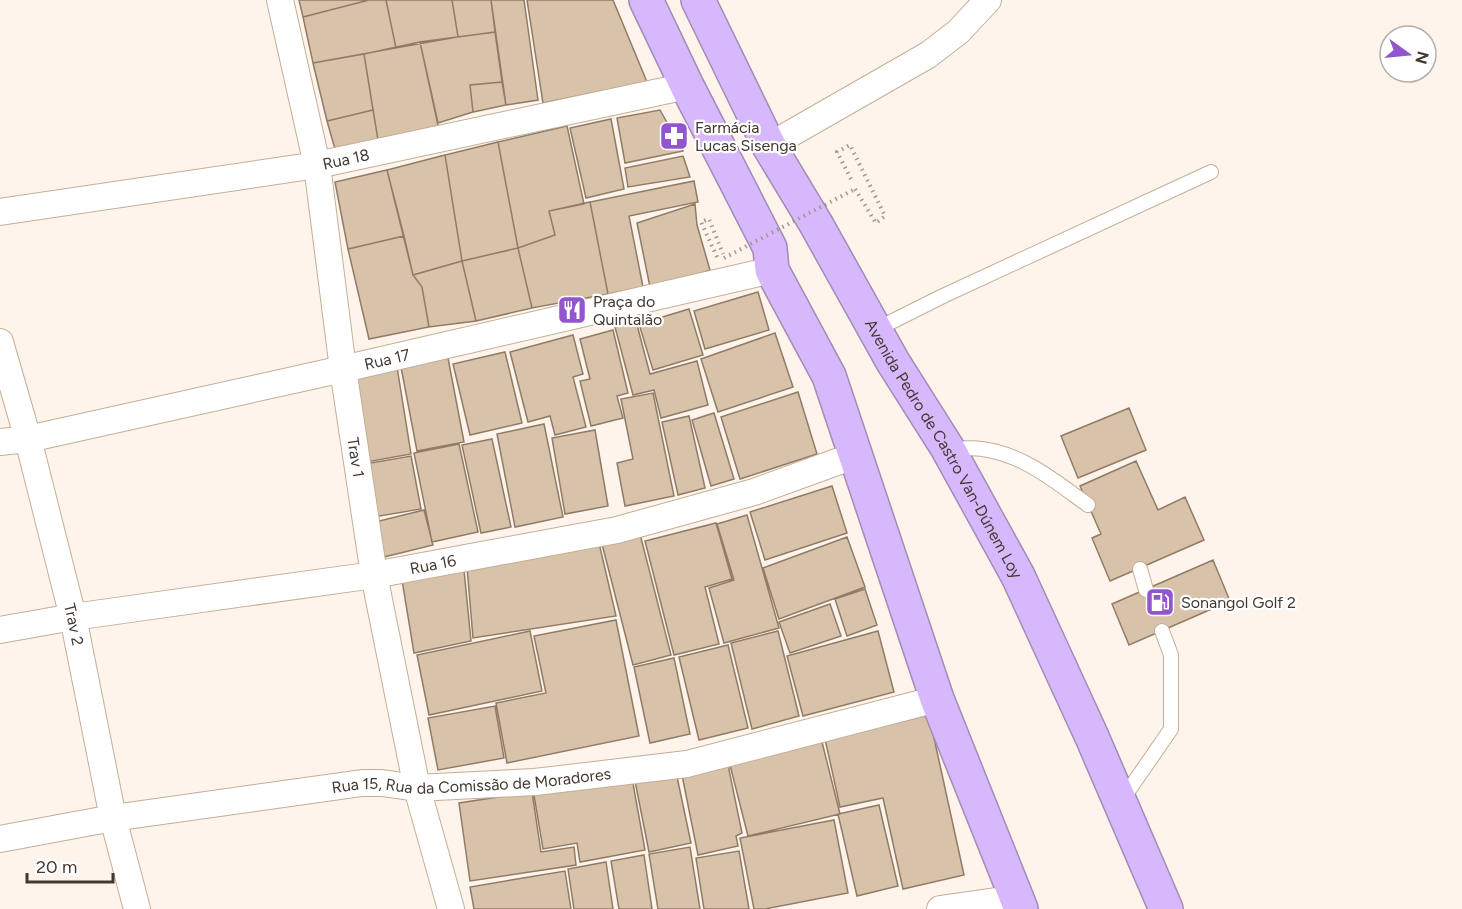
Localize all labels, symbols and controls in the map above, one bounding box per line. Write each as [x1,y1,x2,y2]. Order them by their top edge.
north arrow [1378,24,1438,84]
text: N [1411,49,1433,66]
place label: Farmácia Lucas Sisenga [695,118,797,155]
pharmacy icon: Farmácia Lucas Sisenga [658,120,690,152]
street label: Rua 18 [321,145,371,173]
place label: Praça do Quintalão [593,292,662,329]
restaurant icon: Praça do Quintalão [556,294,588,326]
street label: Avenida Pedro de Castro Van-Dúnem Loy [861,316,1027,582]
street label: Rua 17 [362,344,412,373]
street label: Trav 1 [344,436,369,479]
street label: Rua 16 [408,550,458,578]
fuel station icon: Sonangol Golf 2 [1144,586,1176,618]
place label: Sonangol Golf 2 [1181,593,1296,612]
street label: Trav 2 [60,601,88,647]
street label: Rua 15, Rua da Comissão de Moradores [330,764,612,798]
scale bar [27,846,112,884]
text: 20 m [36,856,77,878]

